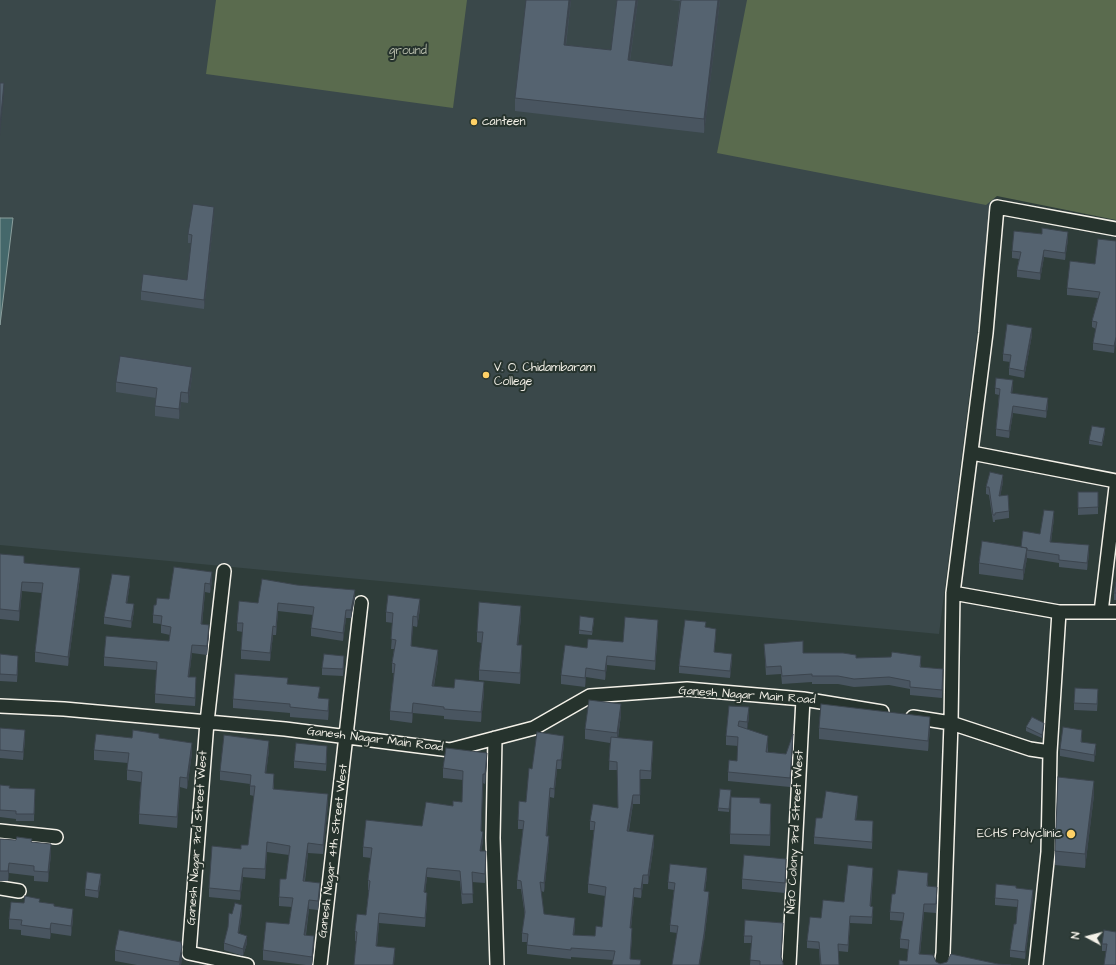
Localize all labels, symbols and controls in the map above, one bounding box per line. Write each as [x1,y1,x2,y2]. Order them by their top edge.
park label: ground [389,44,427,58]
place label: canteen [482,115,526,129]
marker: canteen [469,117,479,127]
place label: V. O. Chidambaram College [494,361,595,389]
marker: V. O. Chidambaram College [481,370,491,380]
street label: Ganesh Nagar Main Road [678,684,816,708]
street label: Ganesh Nagar Main Road [306,724,444,756]
street label: Ganesh Nagar 3rd Street West [185,750,211,926]
street label: NGO Colony 3rd Street West [785,750,807,914]
street label: Ganesh Nagar 4th Street West [316,763,352,939]
place label: ECHS Polyclinic [977,827,1062,841]
marker: ECHS Polyclinic [1065,828,1077,840]
north arrow [1068,917,1108,957]
text: N [1068,931,1083,940]

